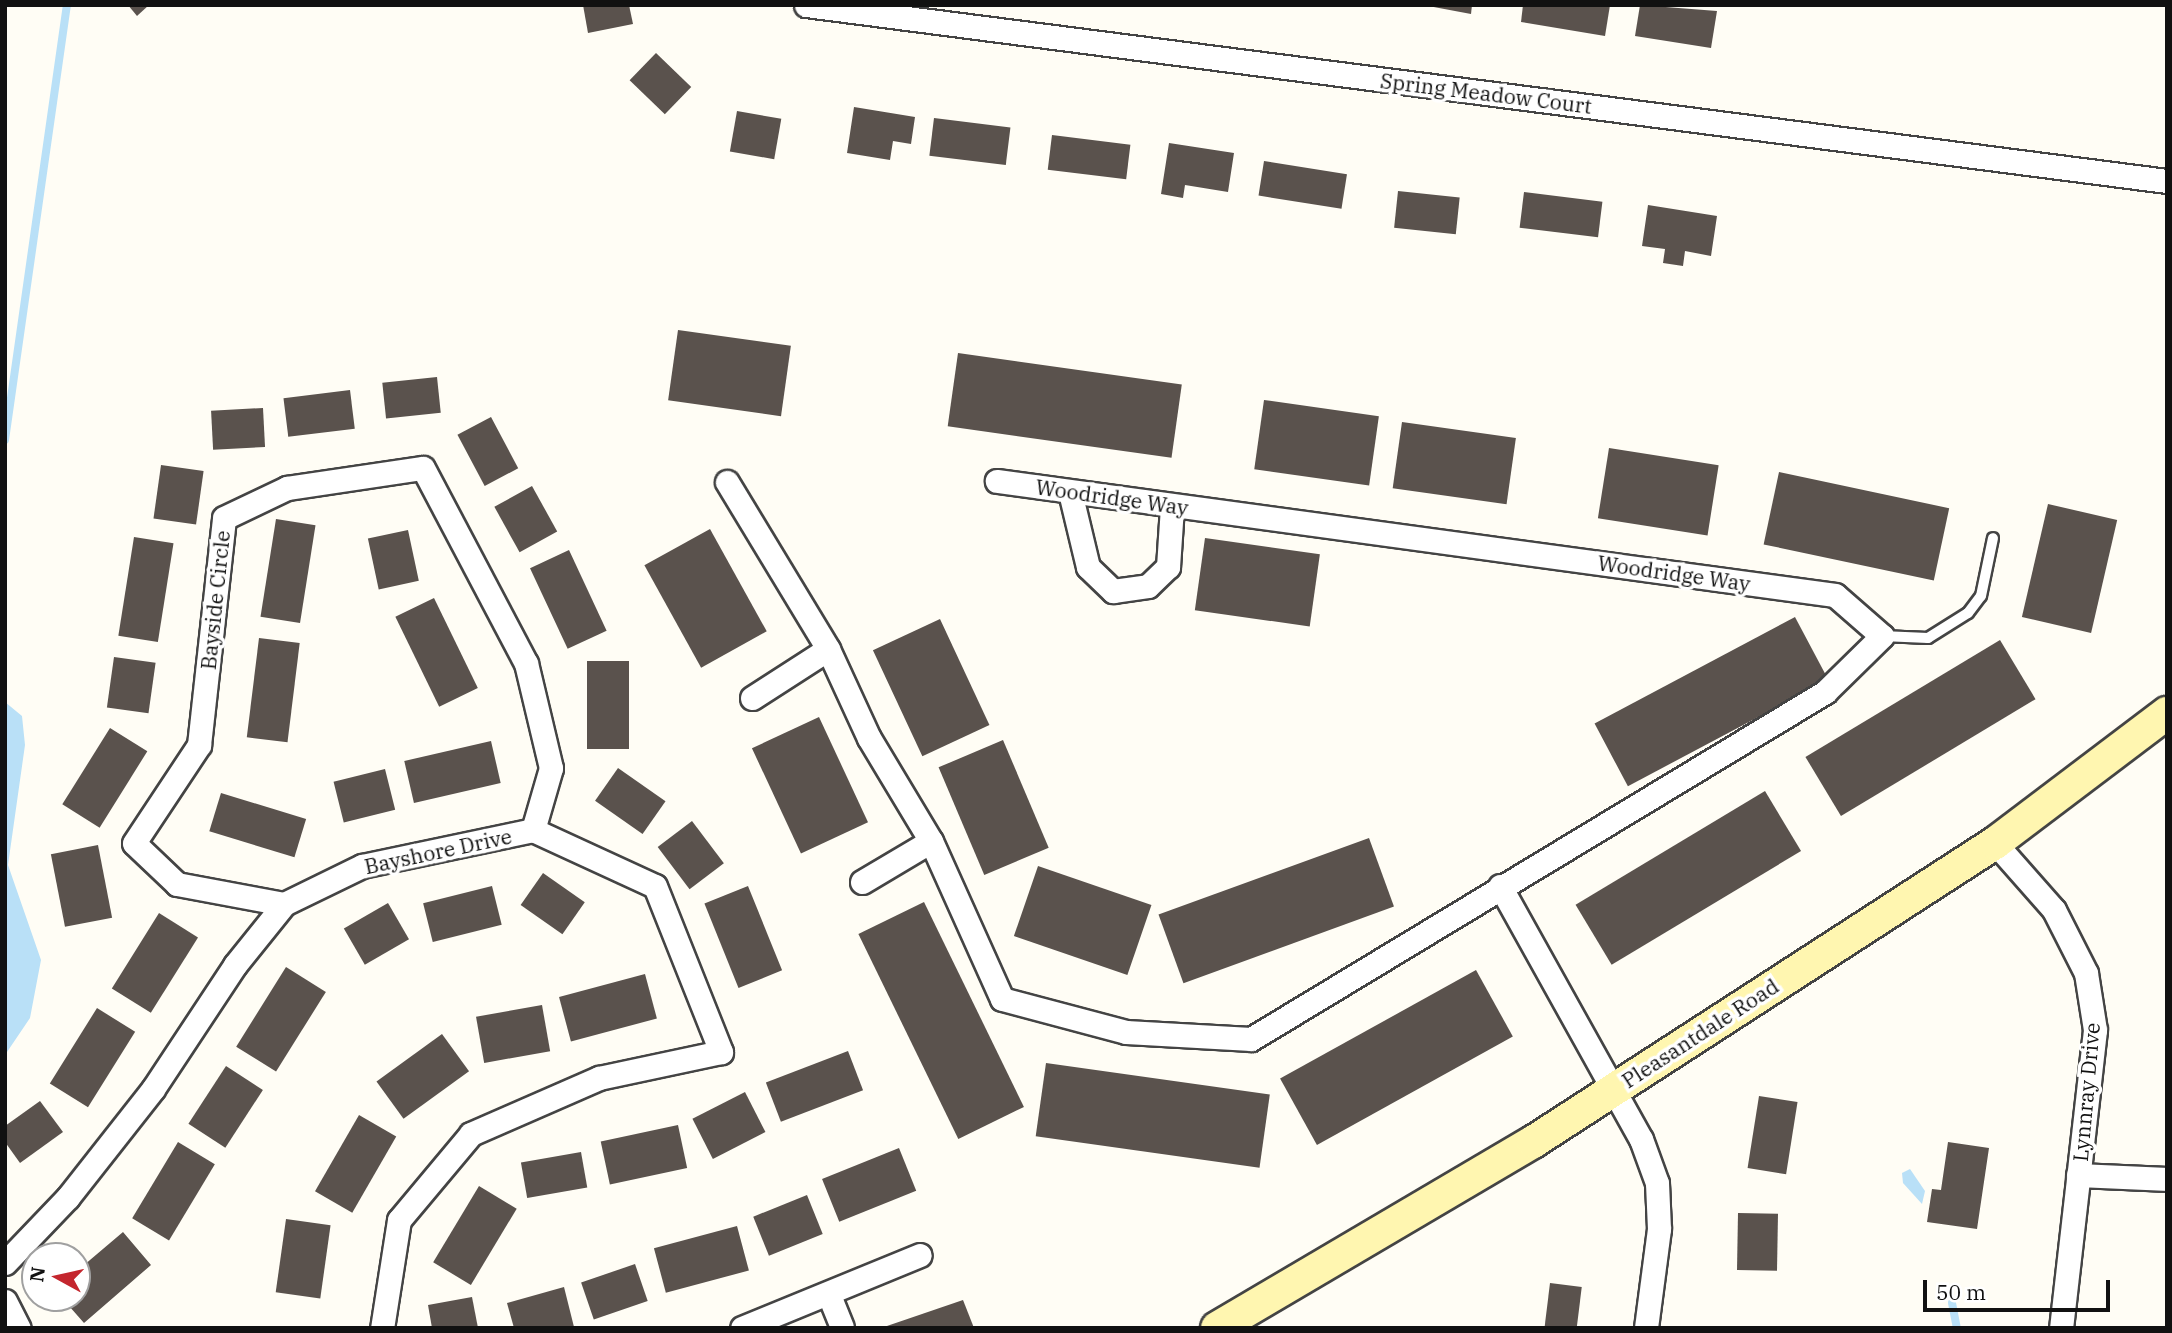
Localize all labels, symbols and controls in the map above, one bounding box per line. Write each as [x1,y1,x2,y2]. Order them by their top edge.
street label: Spring Meadow Court [1379,68,1593,118]
street label: Woodridge Way [1034,474,1190,520]
street label: Bayside Circle [195,529,235,671]
street label: Woodridge Way [1596,550,1752,596]
street label: Bayshore Drive [362,823,514,879]
street label: Pleasantdale Road [1617,973,1783,1093]
street label: Lynnray Drive [2067,1021,2105,1163]
north arrow [21,1242,91,1312]
text: N [24,1265,50,1283]
scale bar [1927,1266,2114,1310]
text: 50 m [1936,1278,1986,1306]

